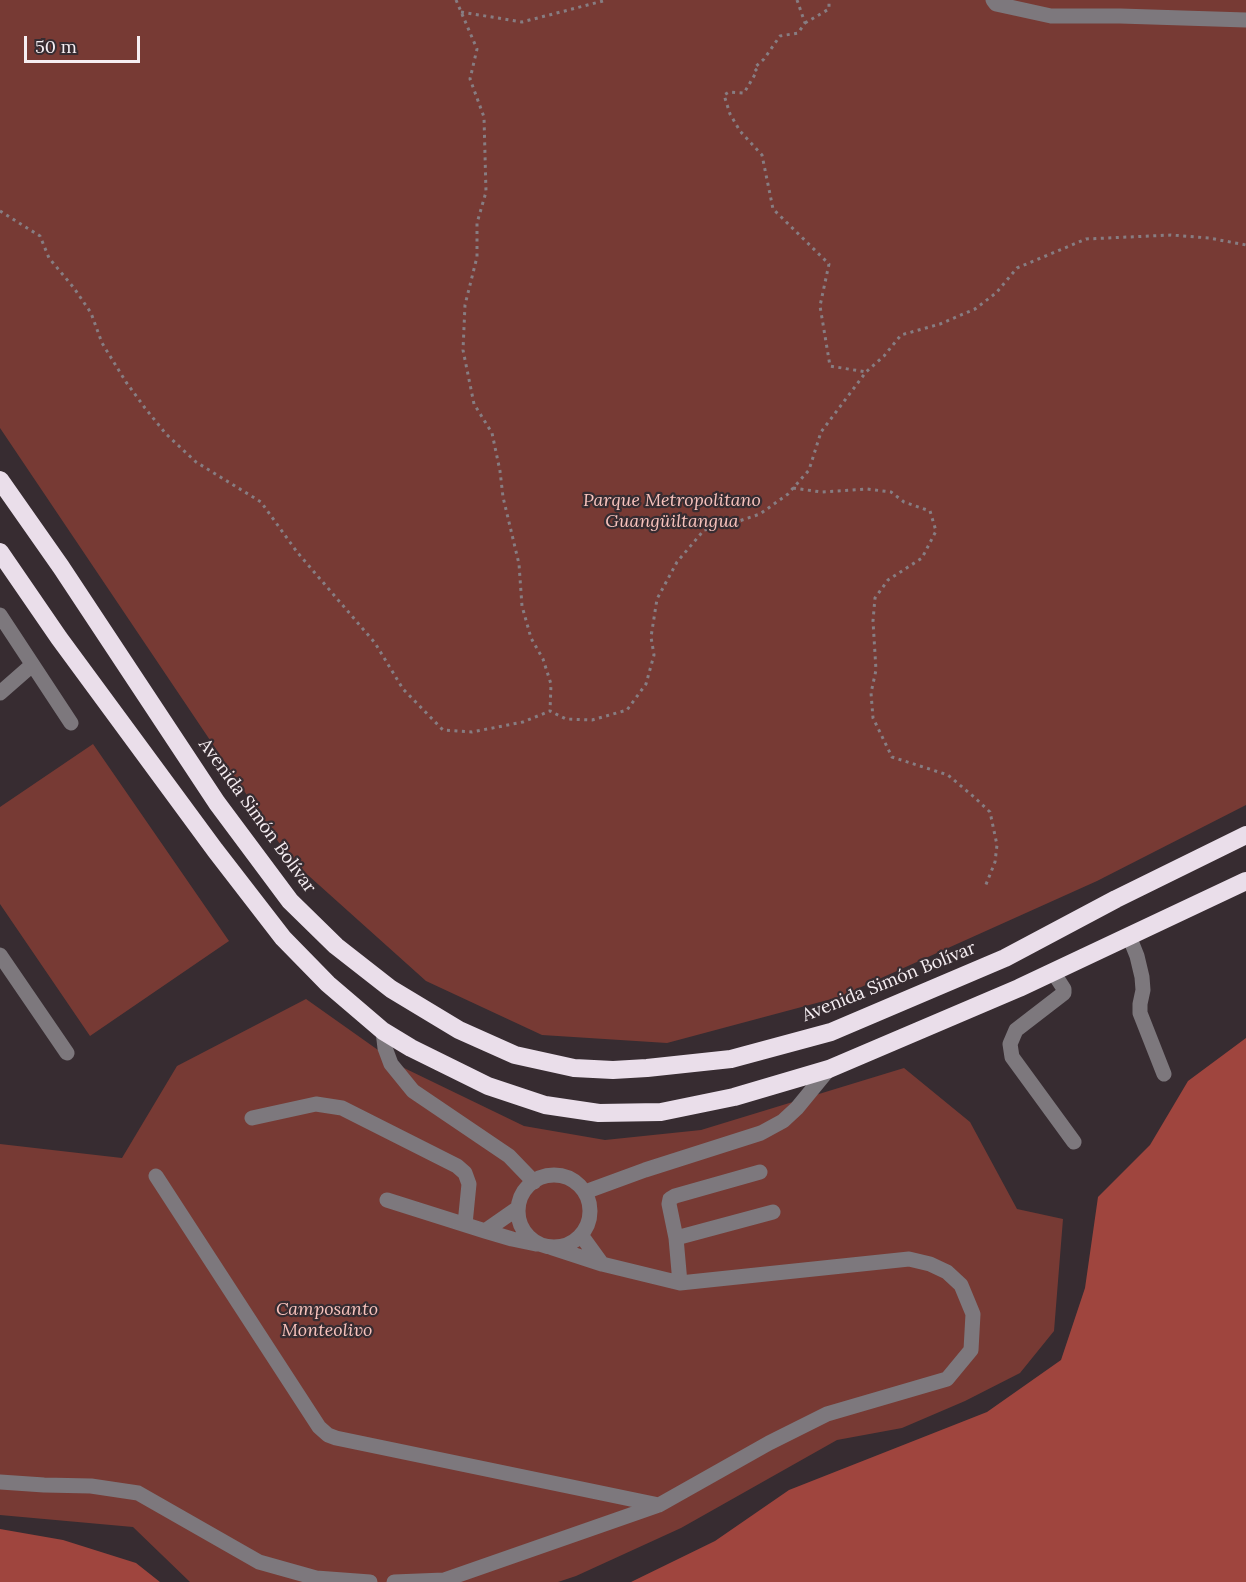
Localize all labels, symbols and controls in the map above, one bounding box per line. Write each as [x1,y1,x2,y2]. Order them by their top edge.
scale bar [27,24,142,62]
text: 50 m [35,35,77,58]
park label: Parque Metropolitano Guangüiltangua [583,490,761,532]
street label: Avenida Simón Bolívar [194,735,320,897]
street label: Avenida Simón Bolívar [799,937,979,1027]
park label: Camposanto Monteolivo [276,1299,378,1342]

